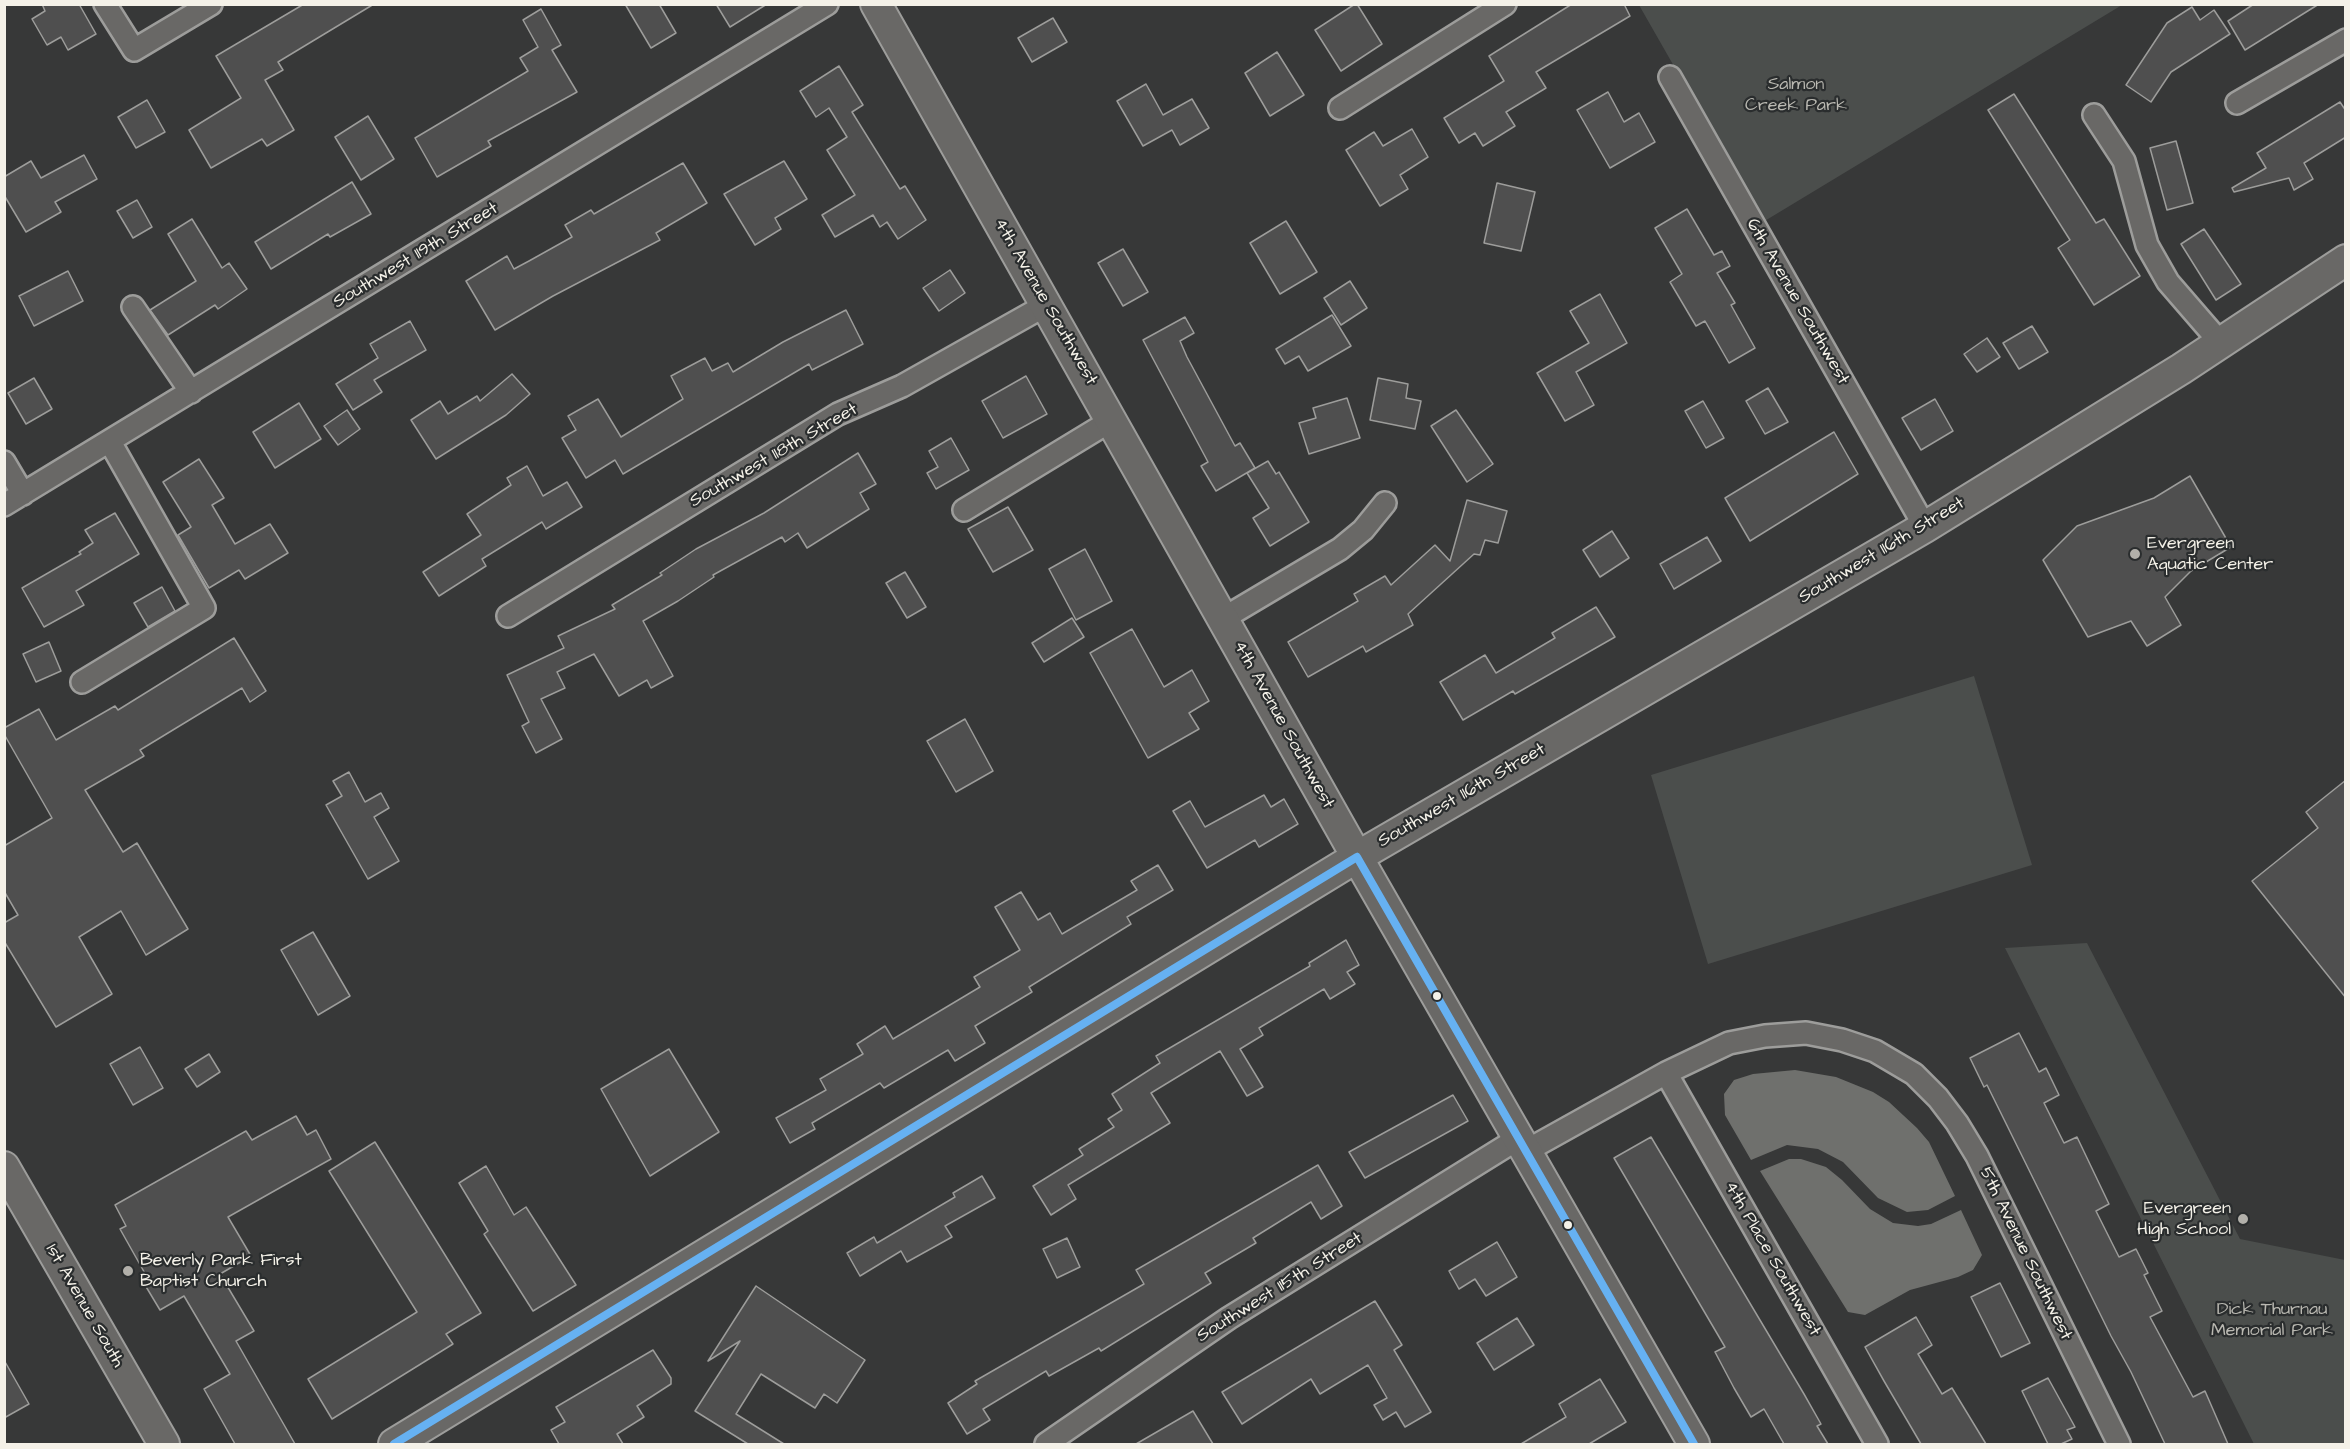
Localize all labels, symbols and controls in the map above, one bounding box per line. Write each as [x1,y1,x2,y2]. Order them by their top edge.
park label: Salmon Creek Park [1745,74,1847,116]
street label: Southwest 119th Street [330,198,502,314]
street label: 4th Avenue Southwest [988,215,1102,389]
street label: 6th Avenue Southwest [1741,215,1853,389]
street label: Southwest 118th Street [686,399,862,513]
street label: Southwest 116th Street [1795,493,1969,609]
place label: Evergreen Aquatic Center [2147,533,2273,576]
marker: Evergreen Aquatic Center [2128,547,2142,561]
street label: 4th Avenue Southwest [1228,637,1338,813]
street label: Southwest 116th Street [1374,739,1550,853]
unlabelled marker [1431,990,1443,1002]
street label: 5th Avenue Southwest [1974,1164,2076,1344]
street label: 4th Place Southwest [1719,1178,1825,1340]
place label: Evergreen High School [2137,1198,2231,1240]
marker: Evergreen High School [2236,1212,2250,1226]
unlabelled marker [1562,1219,1574,1231]
street label: Southwest 115th Street [1193,1228,1367,1348]
street label: 1st Avenue South [40,1241,128,1371]
place label: Beverly Park First Baptist Church [140,1250,302,1292]
marker: Beverly Park First Baptist Church [121,1264,135,1278]
park label: Dick Thurnau Memorial Park [2211,1299,2333,1342]

